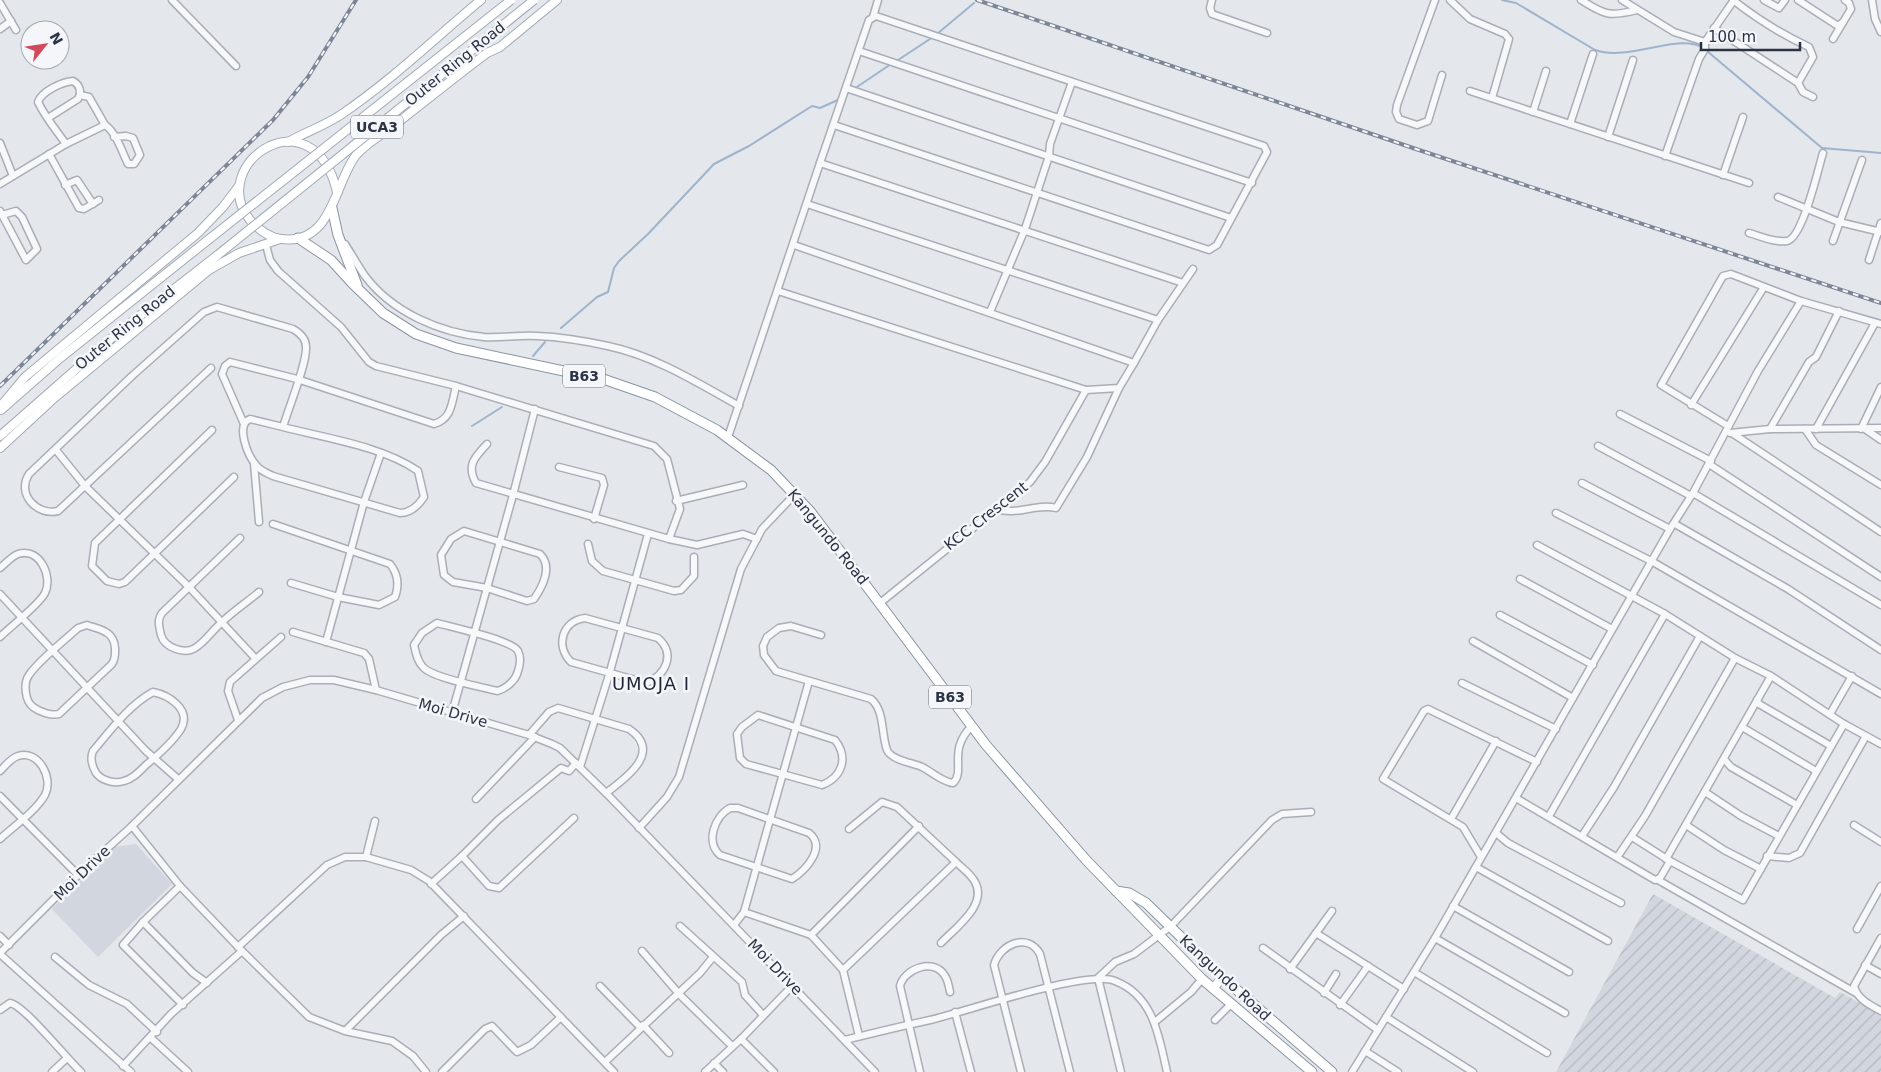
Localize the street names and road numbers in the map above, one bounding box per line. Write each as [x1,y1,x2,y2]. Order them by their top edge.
street label: Outer Ring Road [401,18,509,110]
road number: UCA3 [351,115,403,138]
street label: Outer Ring Road [71,282,179,374]
road number: B63 [563,364,605,388]
street label: KCC Crescent [941,478,1031,554]
street label: Kangundo Road [784,486,872,588]
road number: B63 [929,686,971,709]
street label: Moi Drive [416,695,490,731]
street label: Moi Drive [50,842,114,904]
street label: Kangundo Road [1176,931,1274,1025]
street label: Moi Drive [744,935,806,999]

